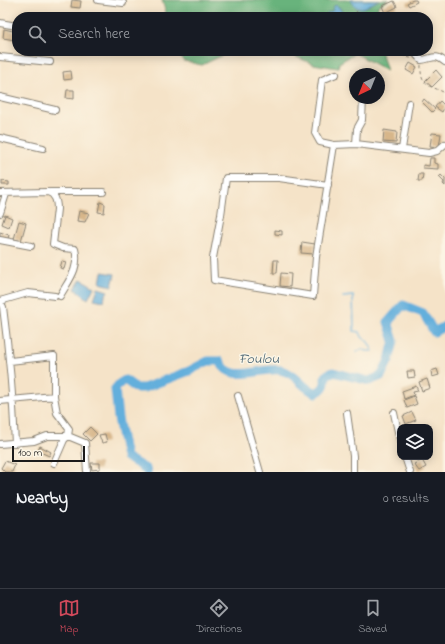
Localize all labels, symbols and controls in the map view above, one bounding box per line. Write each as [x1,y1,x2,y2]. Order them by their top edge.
search box [12,12,433,56]
icon: search [26,23,48,45]
text: Search here [58,23,130,45]
north arrow [349,68,385,104]
water label: Foulou [239,349,279,370]
map controls [397,424,433,460]
button: layers [397,424,433,460]
scale bar [12,444,85,463]
text: 100 m [18,445,42,461]
text: Nearby [16,486,68,511]
text: 0 results [383,489,429,508]
tab: Map [58,597,80,637]
tab: Directions [196,597,242,637]
tab: Saved [358,597,387,637]

